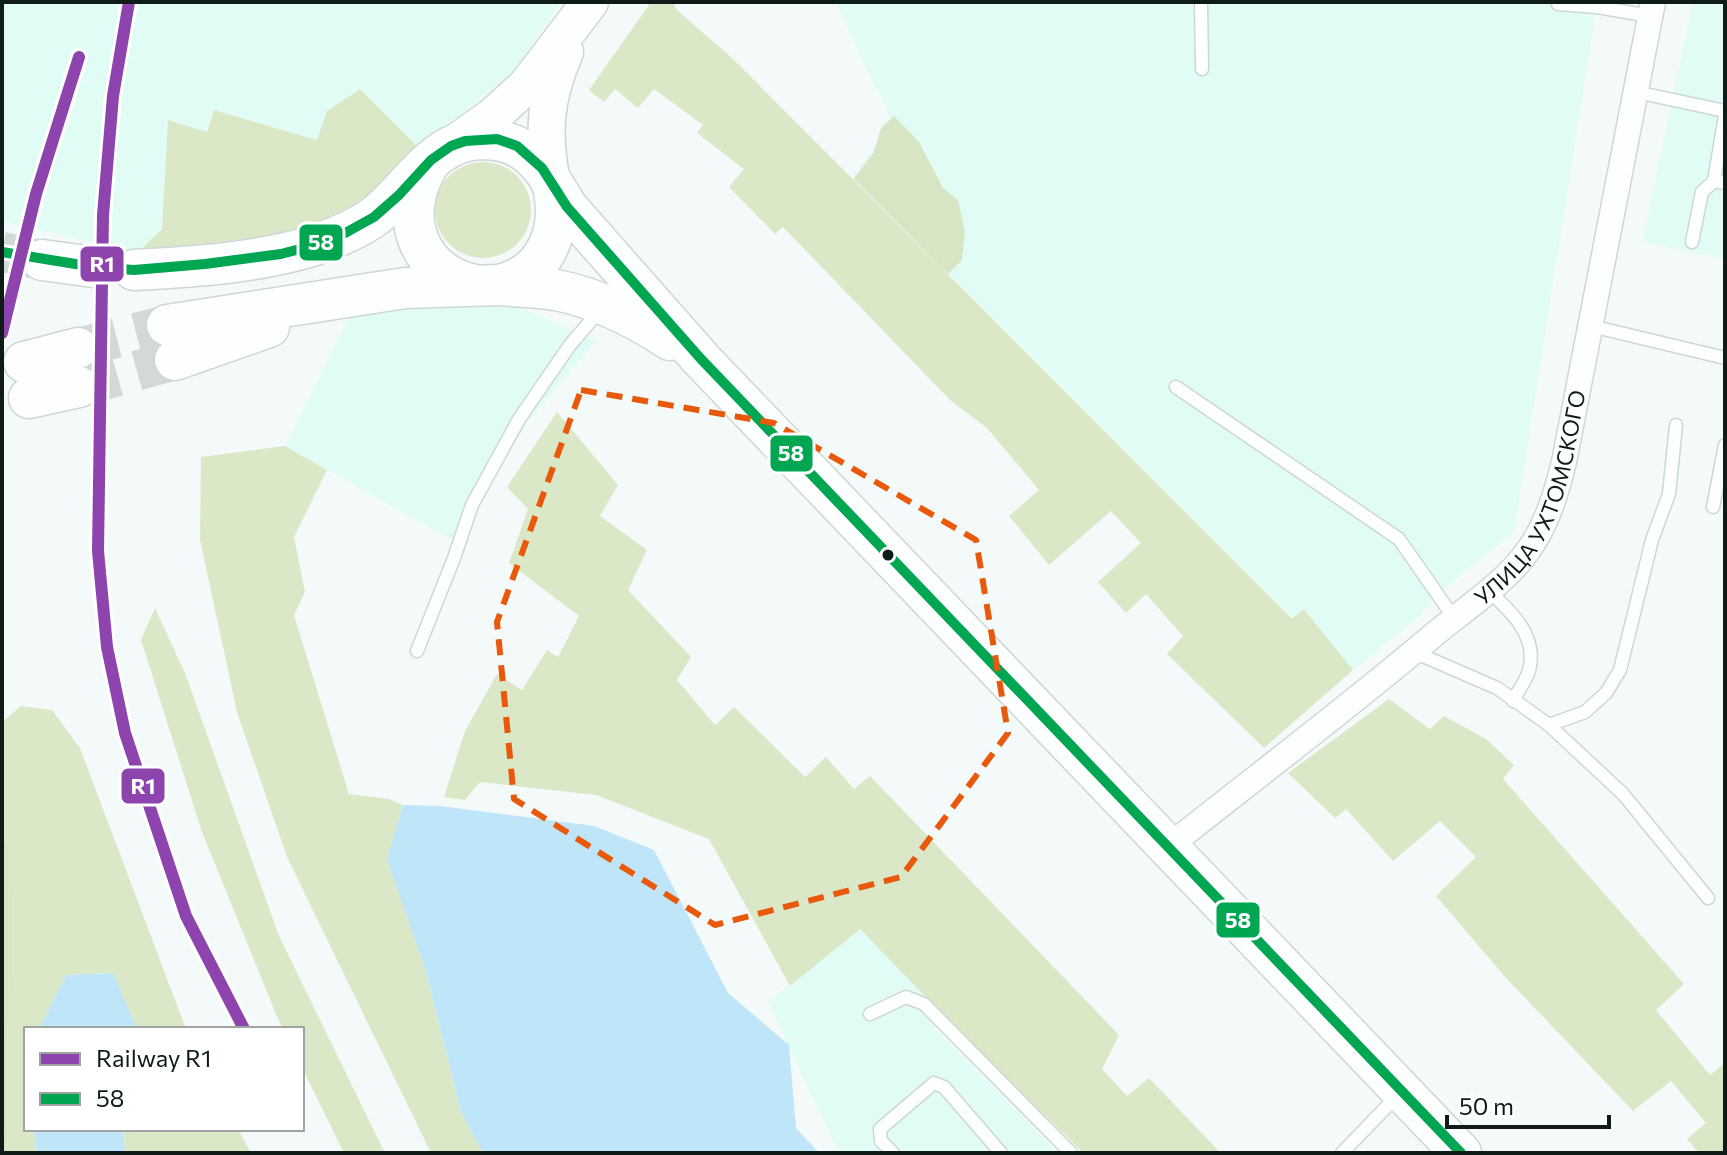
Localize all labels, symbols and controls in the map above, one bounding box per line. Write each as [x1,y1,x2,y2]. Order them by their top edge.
line badge: 58 [298,223,344,262]
text: 58 [308,228,334,255]
line badge: R1 [79,245,125,283]
text: R1 [89,250,115,277]
street label: УЛИЦА УХТОМСКОГО [1469,388,1591,611]
line badge: 58 [769,434,814,473]
text: 58 [778,439,804,466]
unlabelled marker [880,547,896,563]
line badge: R1 [120,767,166,805]
text: R1 [130,772,156,799]
line badge: 58 [1215,901,1261,939]
text: 58 [1225,906,1251,933]
legend [24,1027,304,1131]
text: Railway R1 [96,1043,211,1072]
scale bar [1447,1079,1609,1129]
text: 58 [96,1083,124,1112]
text: 50 m [1459,1091,1514,1120]

